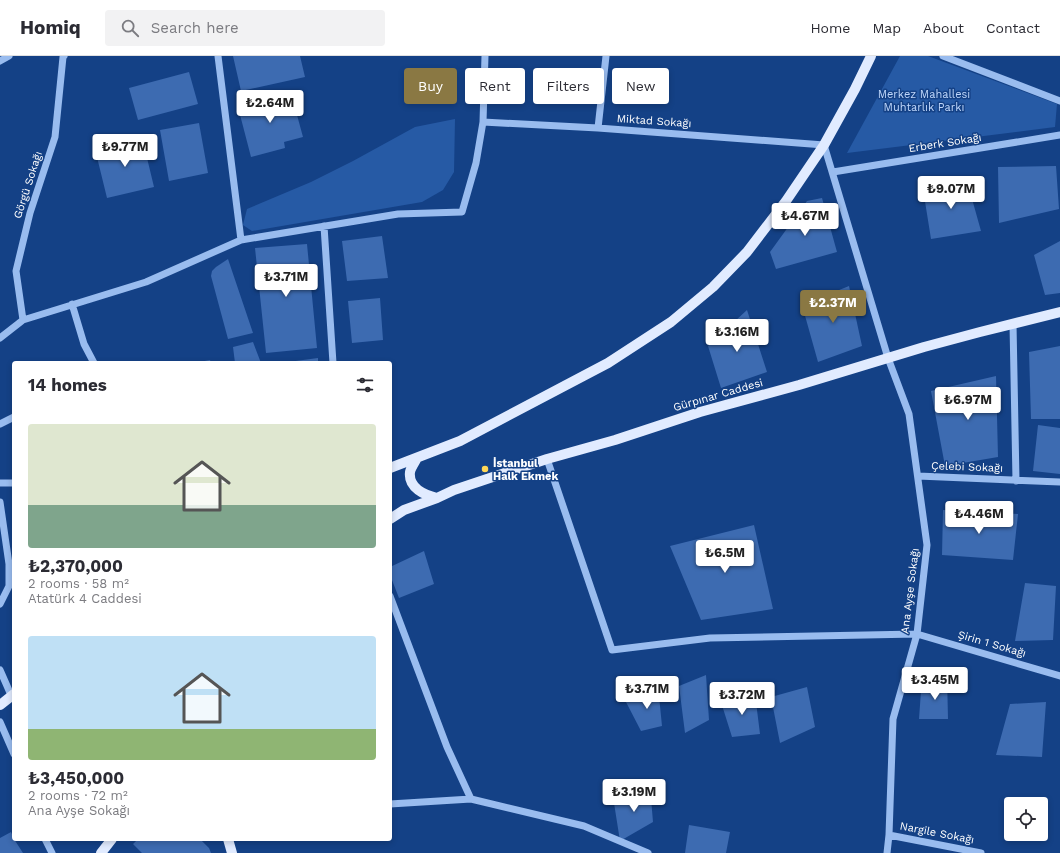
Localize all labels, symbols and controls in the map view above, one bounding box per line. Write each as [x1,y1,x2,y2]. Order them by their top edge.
search box [105,10,385,46]
text: Homiq [20,16,81,39]
icon: search [119,17,141,39]
text: Search here [151,19,239,37]
text: Home [810,20,850,36]
text: Map [872,20,901,36]
text: About [923,20,964,36]
text: Contact [986,20,1040,36]
chip: Buy [404,68,457,104]
chip: Rent [465,68,525,104]
chip: Filters [533,68,604,104]
chip: New [612,68,669,104]
park label: Merkez Mahallesi Muhtarlık Parkı [878,88,970,114]
pin: ₺2.64M [237,90,303,124]
text: ₺2.64M [246,95,294,110]
street label: Miktad Sokağı [616,112,692,130]
street label: Erberk Sokağı [908,131,982,155]
pin: ₺9.77M [92,134,158,168]
text: ₺9.77M [101,139,149,154]
street label: Görgü Sokağı [11,150,45,220]
pin: ₺9.07M [918,176,984,210]
text: ₺9.07M [927,181,975,196]
pin: ₺4.67M [772,203,838,237]
text: ₺4.67M [781,208,829,223]
pin: ₺3.71M [253,264,319,298]
text: ₺3.71M [264,269,308,284]
pin: ₺2.37M [800,290,866,324]
text: ₺2.37M [809,295,857,310]
pin: ₺3.16M [704,319,770,353]
text: ₺3.16M [715,324,759,339]
icon: filters [354,374,376,396]
text: 14 homes [28,375,107,395]
street label: Gürpınar Caddesi [672,376,764,414]
pin: ₺6.97M [935,387,1001,421]
text: ₺6.97M [944,392,992,407]
icon: home [166,450,238,522]
place label: İstanbul Halk Ekmek [493,457,558,483]
street label: Çelebi Sokağı [931,459,1003,475]
marker: İstanbul Halk Ekmek [480,464,490,474]
pin: ₺4.46M [946,501,1012,535]
text: ₺4.46M [954,506,1004,521]
pin: ₺6.5M [697,540,753,574]
text: ₺6.5M [705,545,745,560]
street label: Ana Ayşe Sokağı [898,547,922,635]
text: ₺2,370,000 [28,556,123,576]
text: 2 rooms · 58 m² [28,576,129,591]
text: Atatürk 4 Caddesi [28,591,142,606]
street label: Şirin 1 Sokağı [956,628,1028,660]
icon: home [166,662,238,734]
pin: ₺3.45M [902,667,968,701]
text: ₺3.45M [911,672,959,687]
pin: ₺3.71M [614,676,680,710]
text: ₺3.71M [625,681,669,696]
pin: ₺3.72M [709,682,775,716]
text: ₺3.72M [719,687,765,702]
text: ₺3,450,000 [28,768,124,788]
pin: ₺3.19M [601,779,667,813]
text: ₺3.19M [612,784,656,799]
text: 2 rooms · 72 m² [28,788,128,803]
map controls [1004,797,1048,841]
button: locate [1004,797,1048,841]
text: Ana Ayşe Sokağı [28,803,130,818]
street label: Nargile Sokağı [899,819,975,847]

